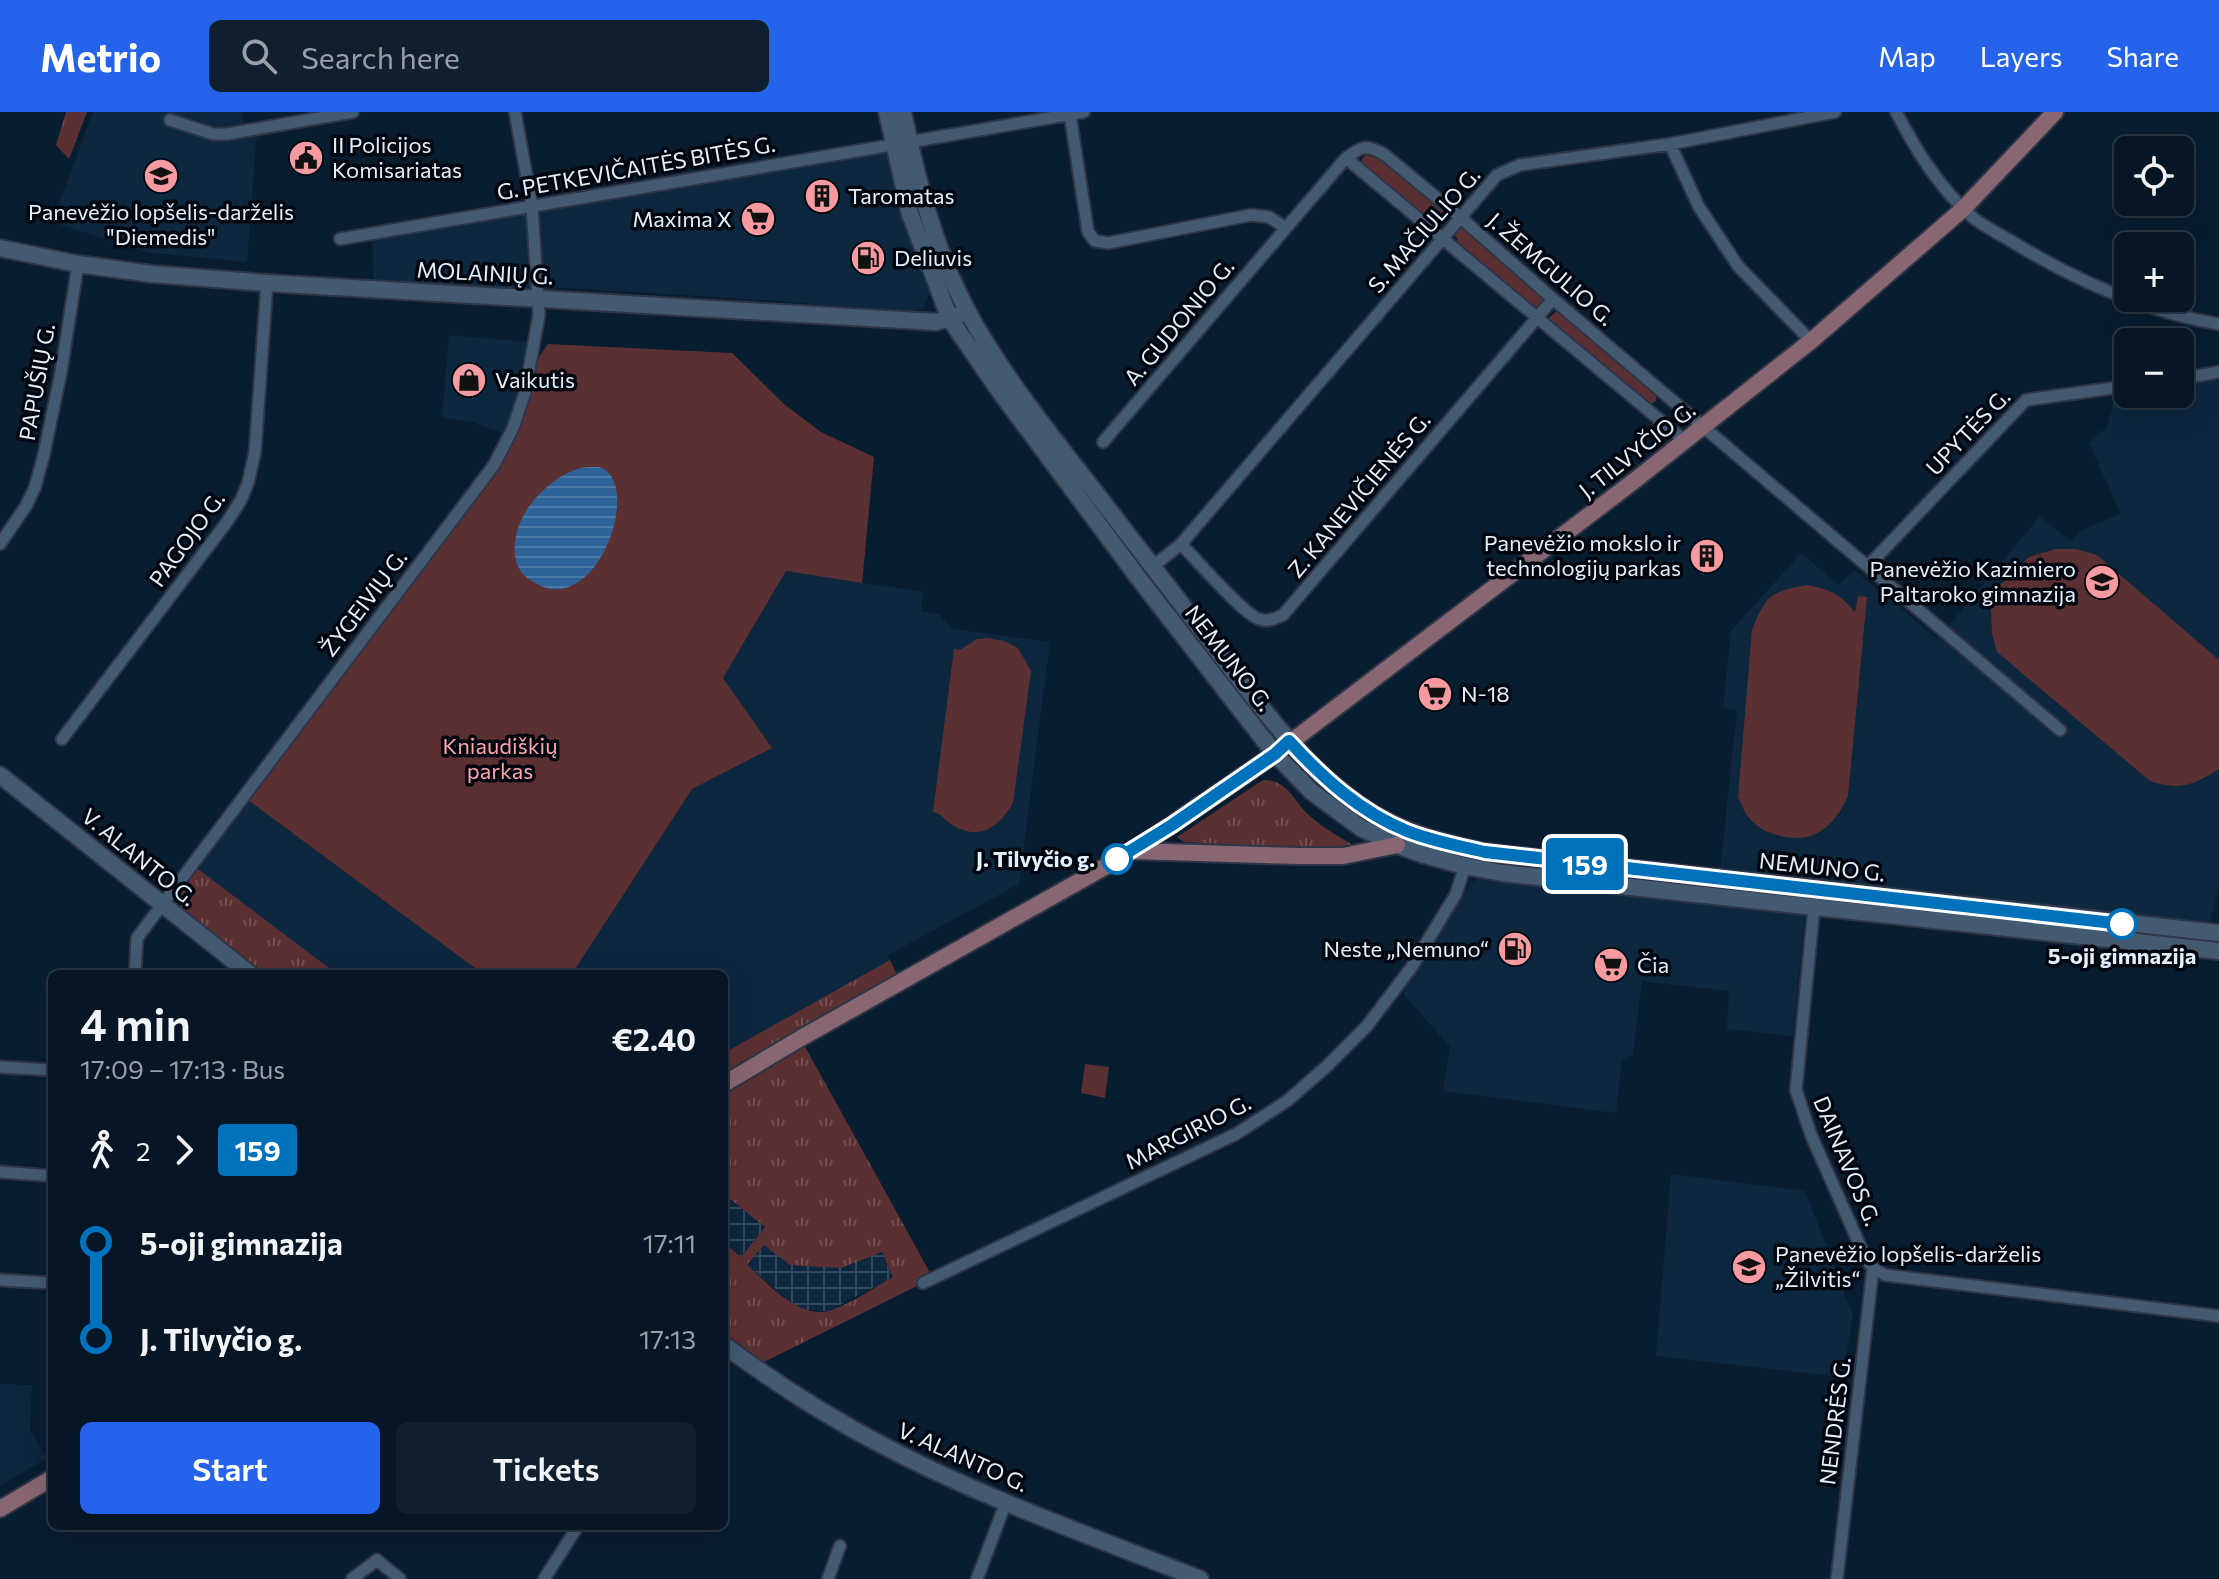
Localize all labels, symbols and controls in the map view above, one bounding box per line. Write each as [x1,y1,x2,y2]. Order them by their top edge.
search box [209,20,769,92]
text: Metrio [40,33,161,80]
icon: search [237,34,281,78]
text: Search here [301,38,460,75]
text: Map [1878,39,1936,73]
text: Layers [1980,39,2062,73]
text: Share [2106,39,2179,73]
street label: G. PETKEVIČAITĖS BITĖS G. [495,130,777,205]
place label: II Policijos Komisariatas [332,131,462,183]
map controls [2114,136,2194,408]
button: locate [2114,136,2194,216]
public building icon: II Policijos Komisariatas [287,139,325,177]
school or university icon: Panevėžio lopšelis-darželis "Diemedis" [142,157,180,195]
street label: S. MAČIULIO G. [1362,161,1485,298]
building icon: Taromatas [803,177,841,215]
place label: Taromatas [848,182,955,209]
place label: Panevėžio lopšelis-darželis "Diemedis" [28,198,294,250]
supermarket icon: Maxima X [739,200,777,238]
place label: Maxima X [632,205,732,232]
street label: J. ŽEMGULIO G. [1483,206,1620,331]
button: + [2114,232,2194,312]
fuel station icon: Deliuvis [849,239,887,277]
place label: Deliuvis [894,244,972,271]
street label: A. GUDONIO G. [1118,253,1239,391]
street label: MOLAINIŲ G. [416,255,554,290]
street label: PAPUŠIŲ G. [13,321,60,443]
button: − [2114,328,2194,408]
shop icon: Vaikutis [450,361,488,399]
place label: Vaikutis [495,366,575,393]
street label: UPYTĖS G. [1920,383,2015,480]
street label: J. TILVYČIO G. [1573,396,1700,503]
street label: Z. KANEVIČIENĖS G. [1282,407,1436,583]
street label: PAGOJO G. [143,486,230,592]
place label: Panevėžio mokslo ir technologijų parkas [1484,529,1681,581]
building icon: Panevėžio mokslo ir technologijų parkas [1688,537,1726,575]
street label: ŽYGEIVIŲ G. [315,544,412,661]
place label: Panevėžio Kazimiero Paltaroko gimnazija [1869,555,2076,607]
school or university icon: Panevėžio Kazimiero Paltaroko gimnazija [2083,563,2121,601]
street label: NEMUNO G. [1180,599,1279,716]
supermarket icon: N-18 [1416,675,1454,713]
place label: N-18 [1461,680,1510,707]
park label: Kniaudiškių parkas [442,732,558,784]
street label: V. ALANTO G. [77,802,202,911]
line badge: 159 [1539,838,1631,890]
marker: J. Tilvyčio g. [1102,844,1132,874]
place label: J. Tilvyčio g. [976,845,1095,872]
street label: NEMUNO G. [1758,846,1886,887]
text: 159 [1562,847,1608,881]
marker: 5-oji gimnazija [2107,909,2137,939]
fuel station icon: Neste „Nemuno“ [1496,930,1534,968]
place label: Neste „Nemuno“ [1324,935,1489,962]
place label: 5-oji gimnazija [2048,942,2196,969]
supermarket icon: Čia [1592,946,1630,984]
place label: Čia [1637,951,1669,978]
text: 4 min [80,996,191,1050]
text: €2.40 [612,1020,696,1057]
text: 17:09 – 17:13 · Bus [80,1053,285,1084]
street label: MARGIRIO G. [1120,1088,1255,1175]
street label: DAINAVOS G. [1808,1092,1887,1230]
icon: walk [80,1128,124,1172]
icon: forward [162,1128,206,1172]
text: 159 [234,1133,281,1167]
text: 2 [136,1135,150,1166]
text: 5-oji gimnazija [140,1224,343,1261]
text: 17:11 [643,1227,696,1258]
place label: Panevėžio lopšelis-darželis „Žilvitis“ [1775,1240,2041,1292]
school or university icon: Panevėžio lopšelis-darželis „Žilvitis“ [1730,1248,1768,1286]
text: J. Tilvyčio g. [140,1320,302,1357]
text: 17:13 [639,1323,696,1354]
street label: NENDRĖS G. [1813,1355,1856,1486]
street label: V. ALANTO G. [894,1416,1032,1497]
button: Start [80,1422,380,1514]
button: Tickets [396,1422,696,1514]

